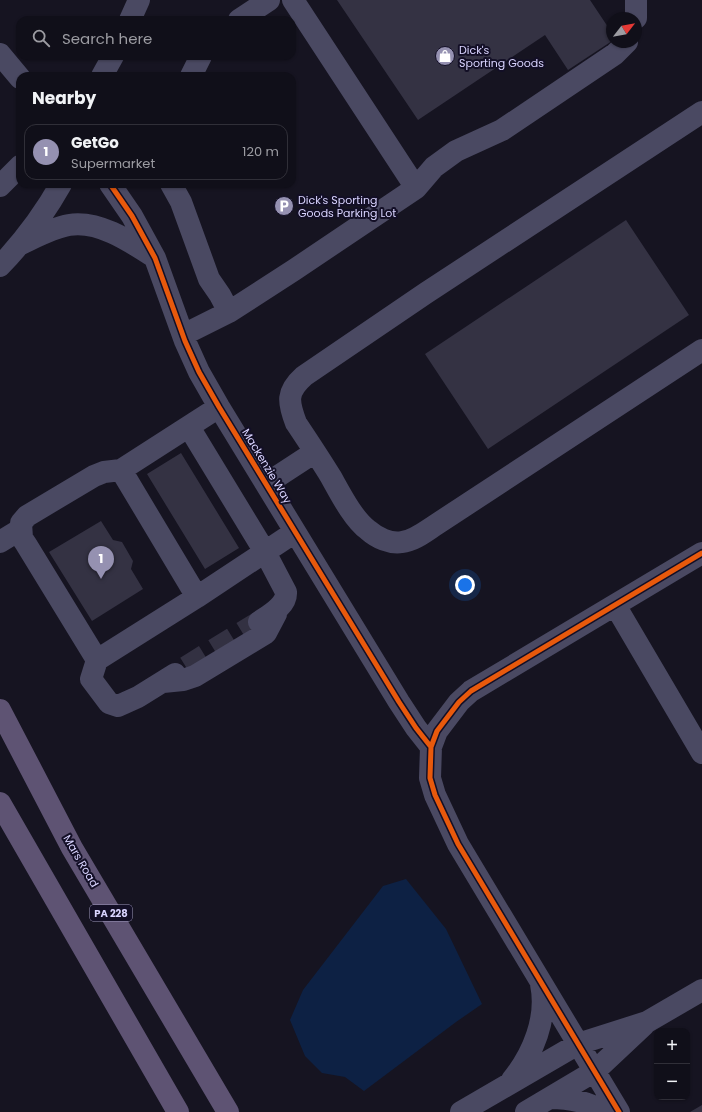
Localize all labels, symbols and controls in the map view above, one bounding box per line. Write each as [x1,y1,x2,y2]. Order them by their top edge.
north arrow [606,12,642,48]
search box [16,16,296,60]
icon: search [30,27,52,49]
text: Search here [62,28,152,49]
place label: Dick's Sporting Goods [459,42,544,71]
shop icon: Dick's Sporting Goods [434,45,456,67]
text: Nearby [32,86,96,110]
text: GetGo [71,132,119,153]
text: 1 [44,142,48,161]
text: 120 m [242,142,279,161]
text: Supermarket [71,154,155,173]
place label: Dick's Sporting Goods Parking Lot [298,192,396,221]
parking icon: Dick's Sporting Goods Parking Lot [273,195,295,217]
street label: Mackenzie Way [238,425,296,507]
pin: 1 [88,546,114,579]
your location [455,575,475,595]
street label: Mars Road [59,832,103,890]
road number: PA 228 [90,905,132,921]
map controls [654,1028,690,1100]
button: + [654,1028,690,1064]
button: − [654,1064,690,1100]

